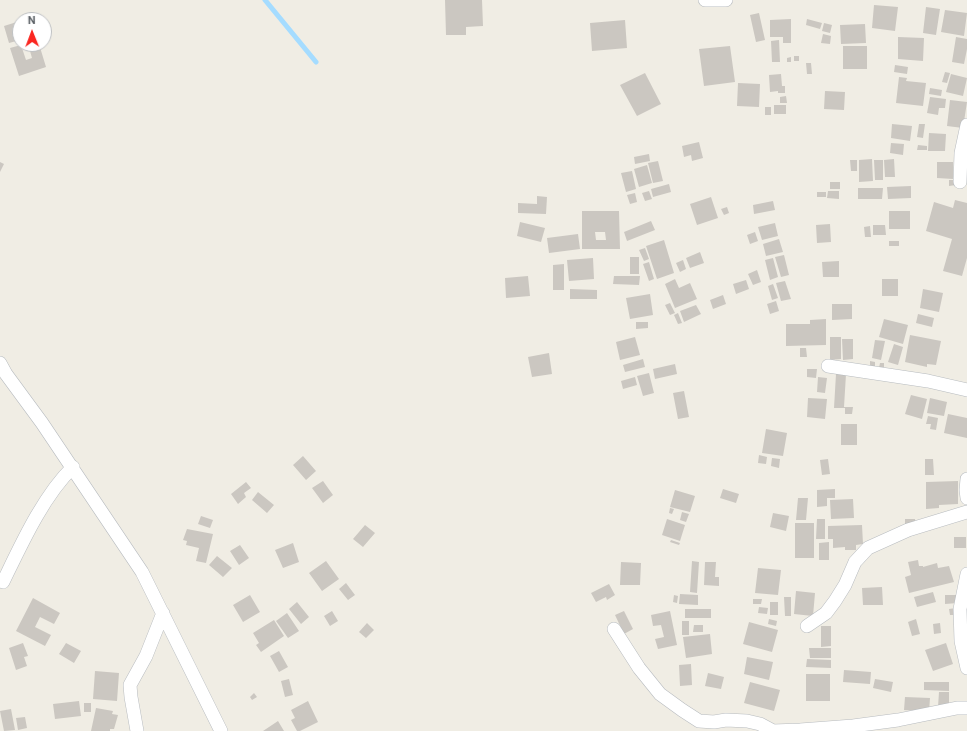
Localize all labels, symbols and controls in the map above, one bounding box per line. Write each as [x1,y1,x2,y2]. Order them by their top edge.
north arrow [12,12,52,52]
text: N [28,14,36,27]

